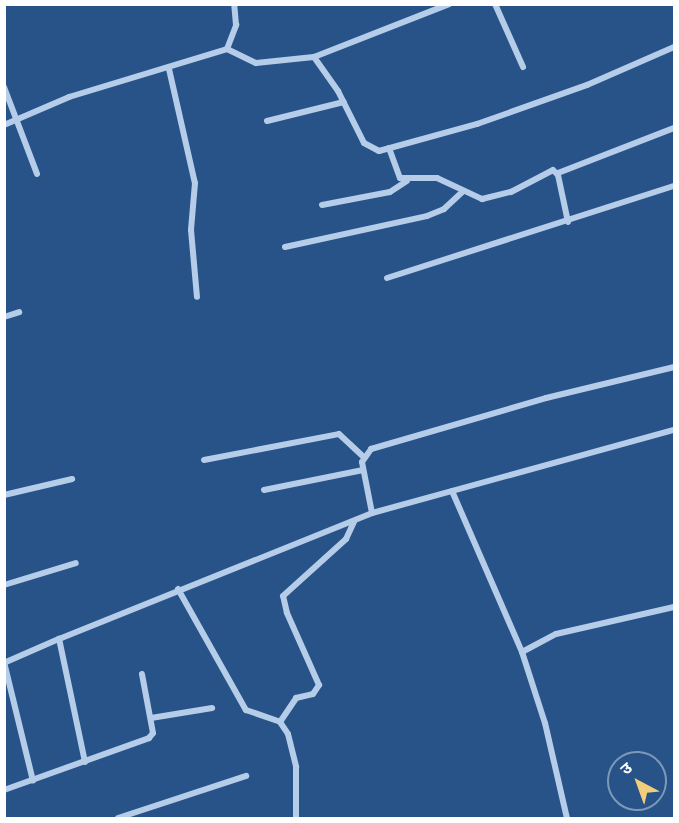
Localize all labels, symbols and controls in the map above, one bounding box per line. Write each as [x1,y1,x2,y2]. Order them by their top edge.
north arrow [607,751,667,811]
text: उ [615,757,637,780]

